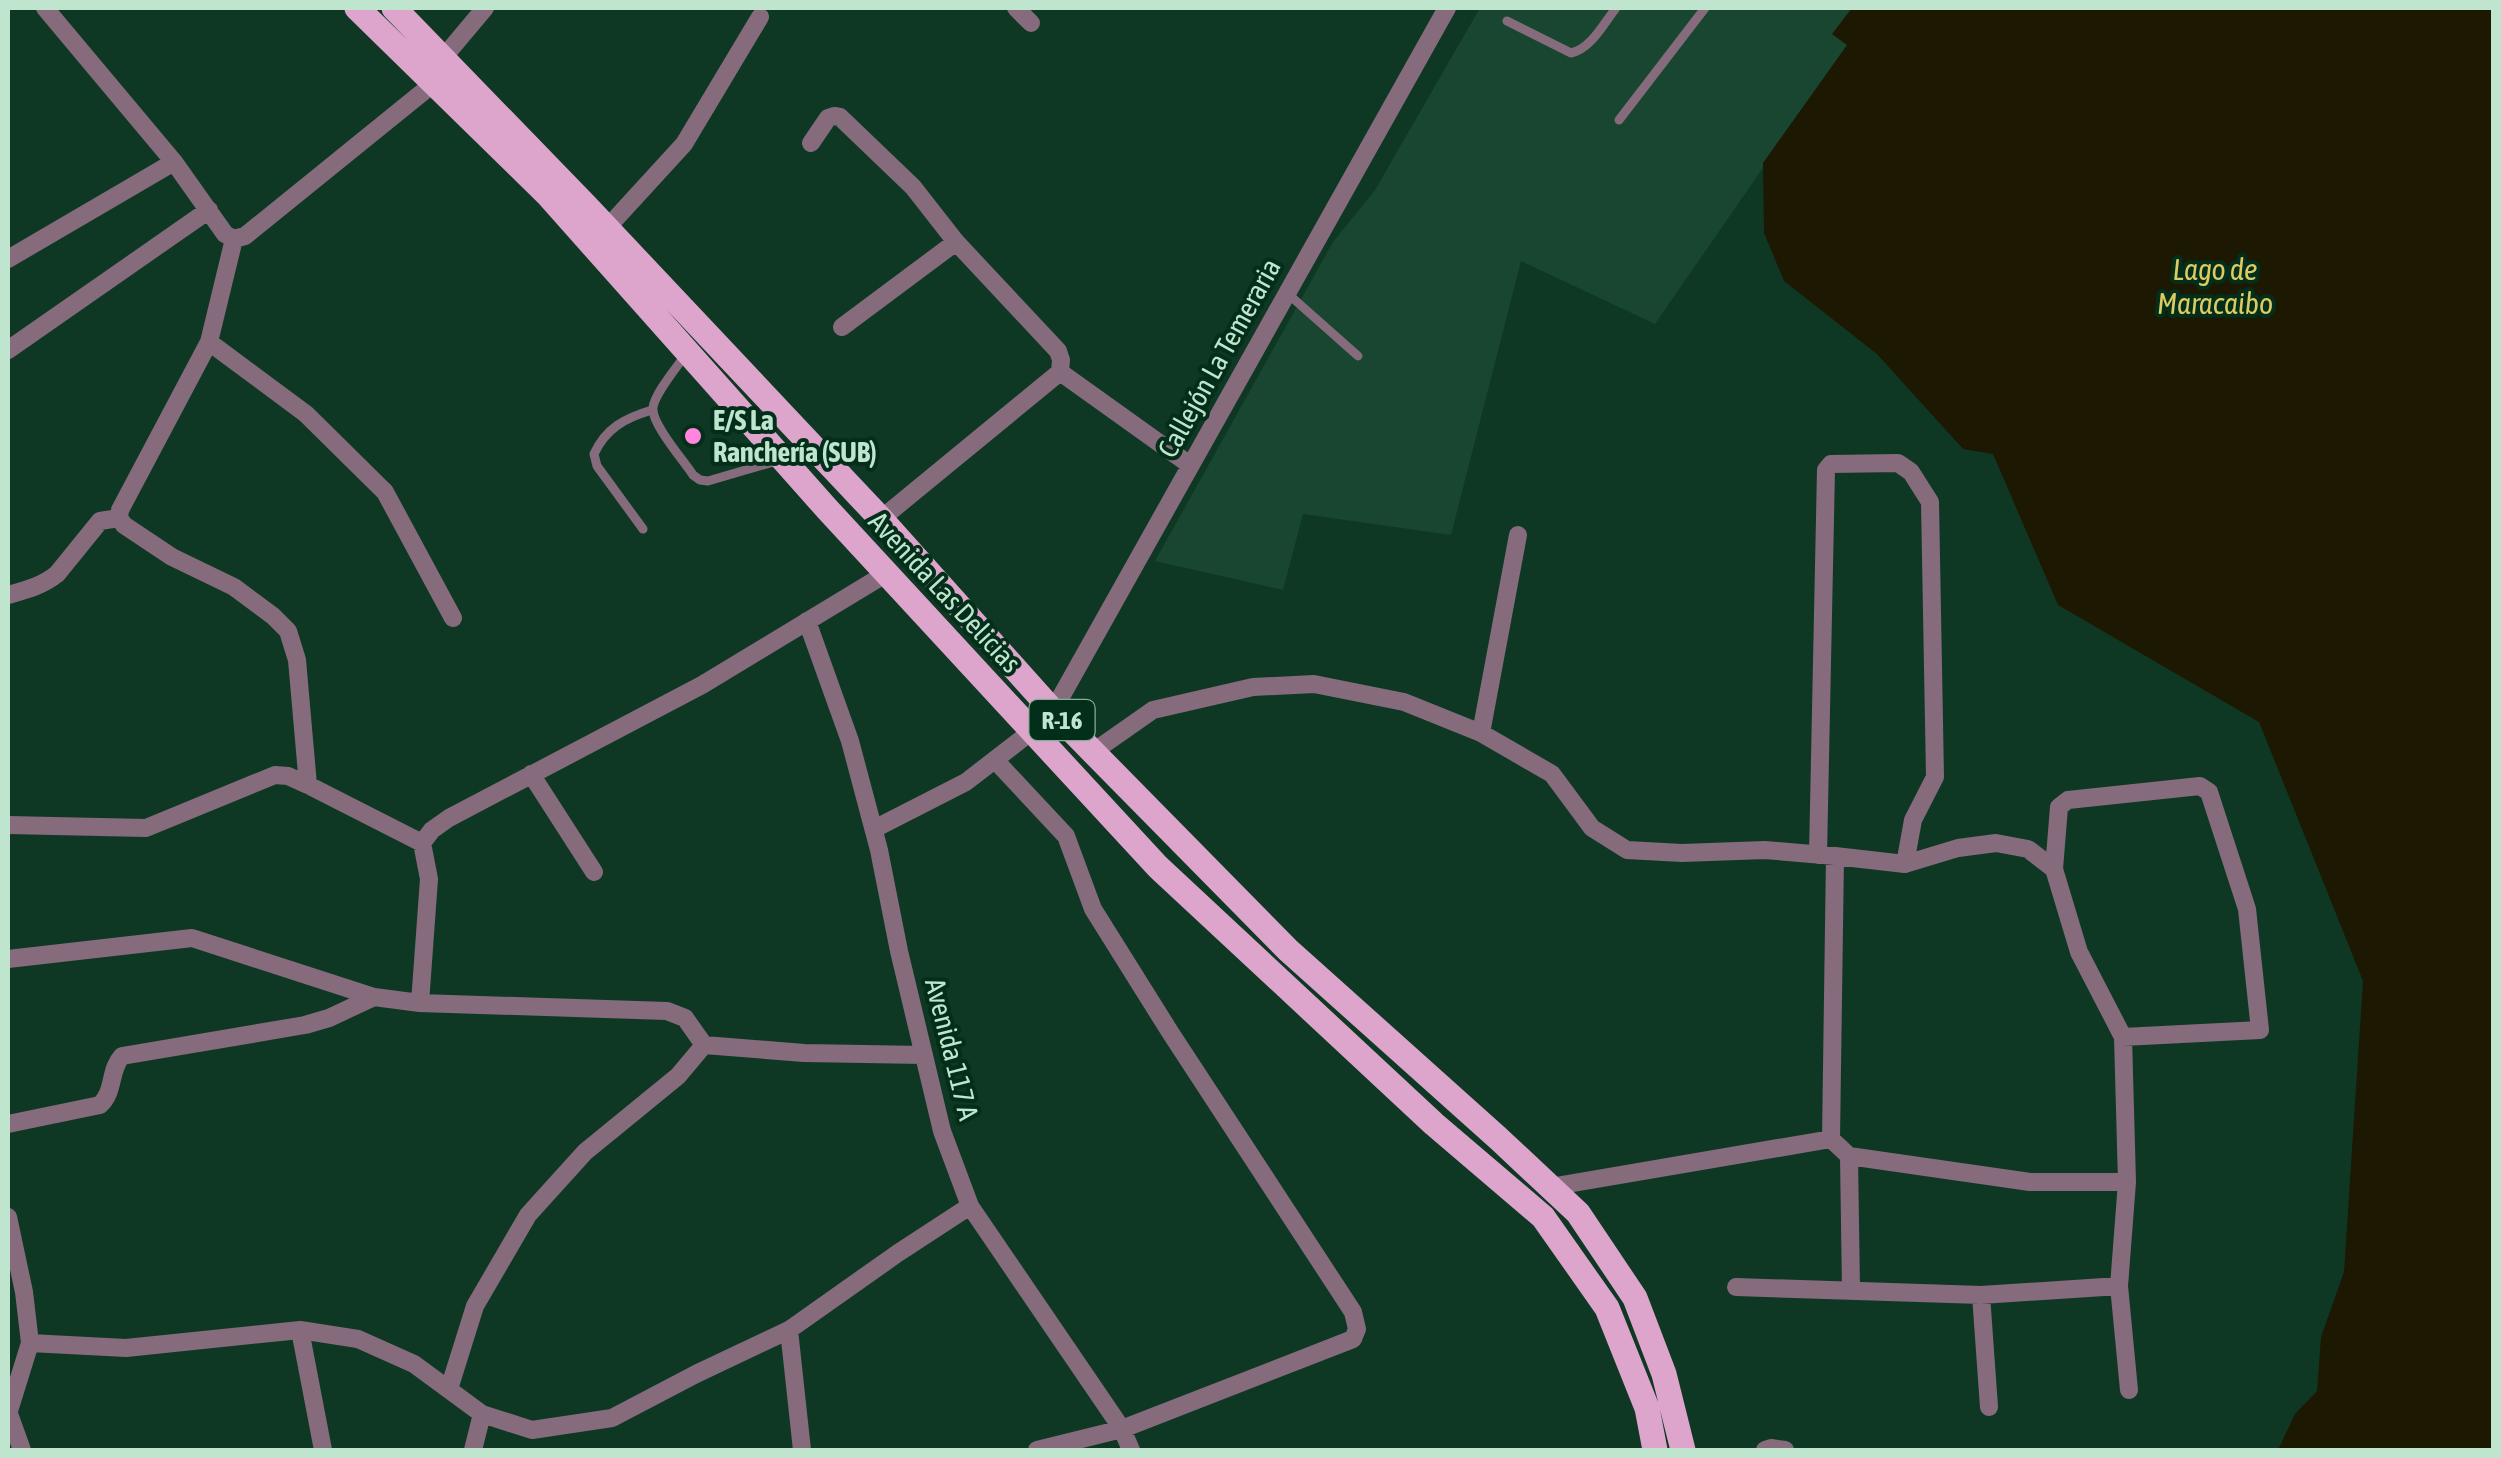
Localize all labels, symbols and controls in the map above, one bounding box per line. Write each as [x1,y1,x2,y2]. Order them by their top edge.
water label: Lago de Maracaibo [2157,252,2273,320]
street label: Callejón La Temeraria [1151,253,1287,463]
place label: E/S La Ranchería (SUB) [713,404,877,468]
marker: E/S La Ranchería (SUB) [682,425,704,447]
street label: Avenida Las Delicias [863,505,1027,679]
road number: R-16 [1030,700,1094,740]
street label: Avenida 117 A [919,975,985,1123]

